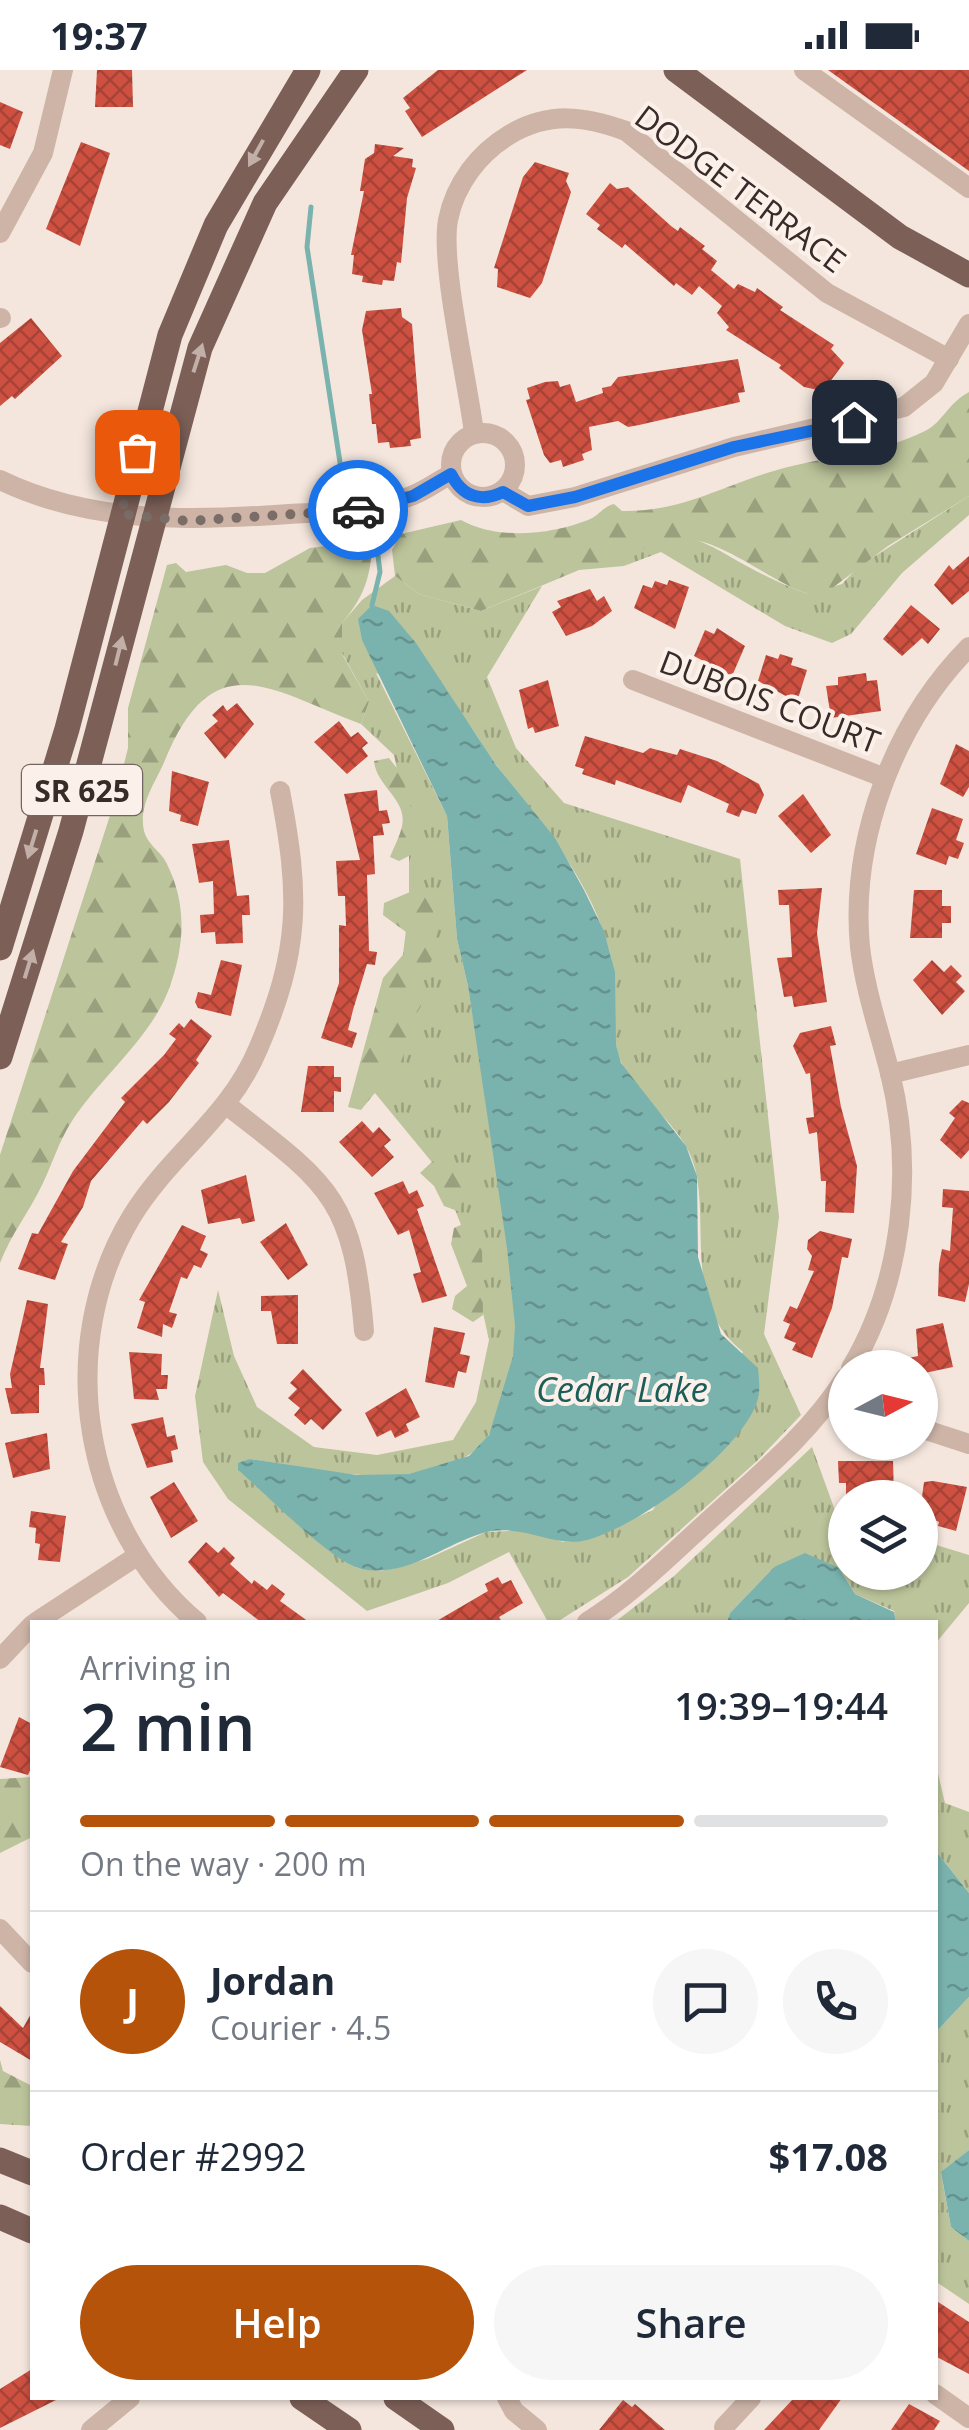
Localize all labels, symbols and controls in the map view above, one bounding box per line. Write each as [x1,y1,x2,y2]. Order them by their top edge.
text: 19:37 [50,9,148,61]
street label: DODGE TERRACE [627,94,855,282]
one-way arrow [247,138,264,167]
one-way arrow [191,342,206,372]
pin [812,380,897,465]
icon: home [827,395,882,450]
pin [95,410,180,495]
icon: bag [110,425,165,480]
courier [308,460,408,560]
icon: car [331,483,386,538]
one-way arrow [112,636,128,667]
street label: DUBOIS COURT [654,639,887,763]
road number: SR 625 [22,765,142,815]
one-way arrow [24,830,39,860]
one-way arrow [22,948,37,978]
north arrow [828,1350,938,1460]
map controls [828,1350,938,1590]
water label: Cedar Lake [536,1365,708,1412]
button: layers [828,1480,938,1590]
text: Arriving in [80,1646,232,1689]
text: 19:39–19:44 [674,1679,888,1731]
text: 2 min [80,1682,255,1770]
text: On the way · 200 m [80,1842,367,1885]
button: chat [653,1949,758,2054]
button: phone [783,1949,888,2054]
text: Jordan [210,1954,335,2006]
text: J [126,1975,139,2027]
text: Courier · 4.5 [210,2006,391,2049]
text: Order #2992 [80,2130,307,2182]
text: $17.08 [769,2130,888,2182]
button: Help [80,2265,474,2380]
button: Share [494,2265,888,2380]

